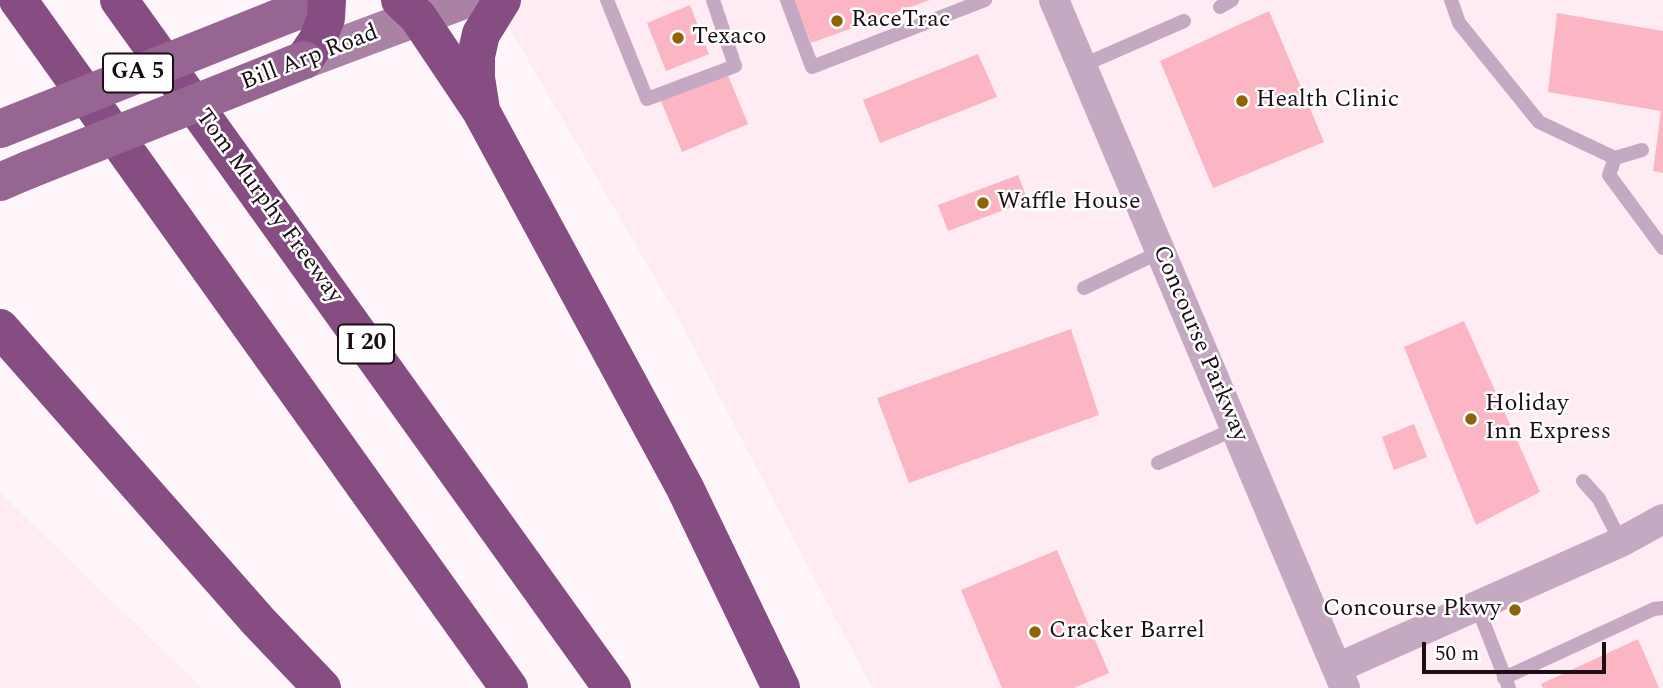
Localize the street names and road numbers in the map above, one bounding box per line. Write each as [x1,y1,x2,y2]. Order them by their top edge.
street label: Bill Arp Road [237,20,383,98]
road number: GA 5 [103,54,173,92]
street label: Tom Murphy Freeway [188,104,348,310]
street label: Concourse Parkway [1145,241,1253,447]
road number: I 20 [338,324,394,364]

